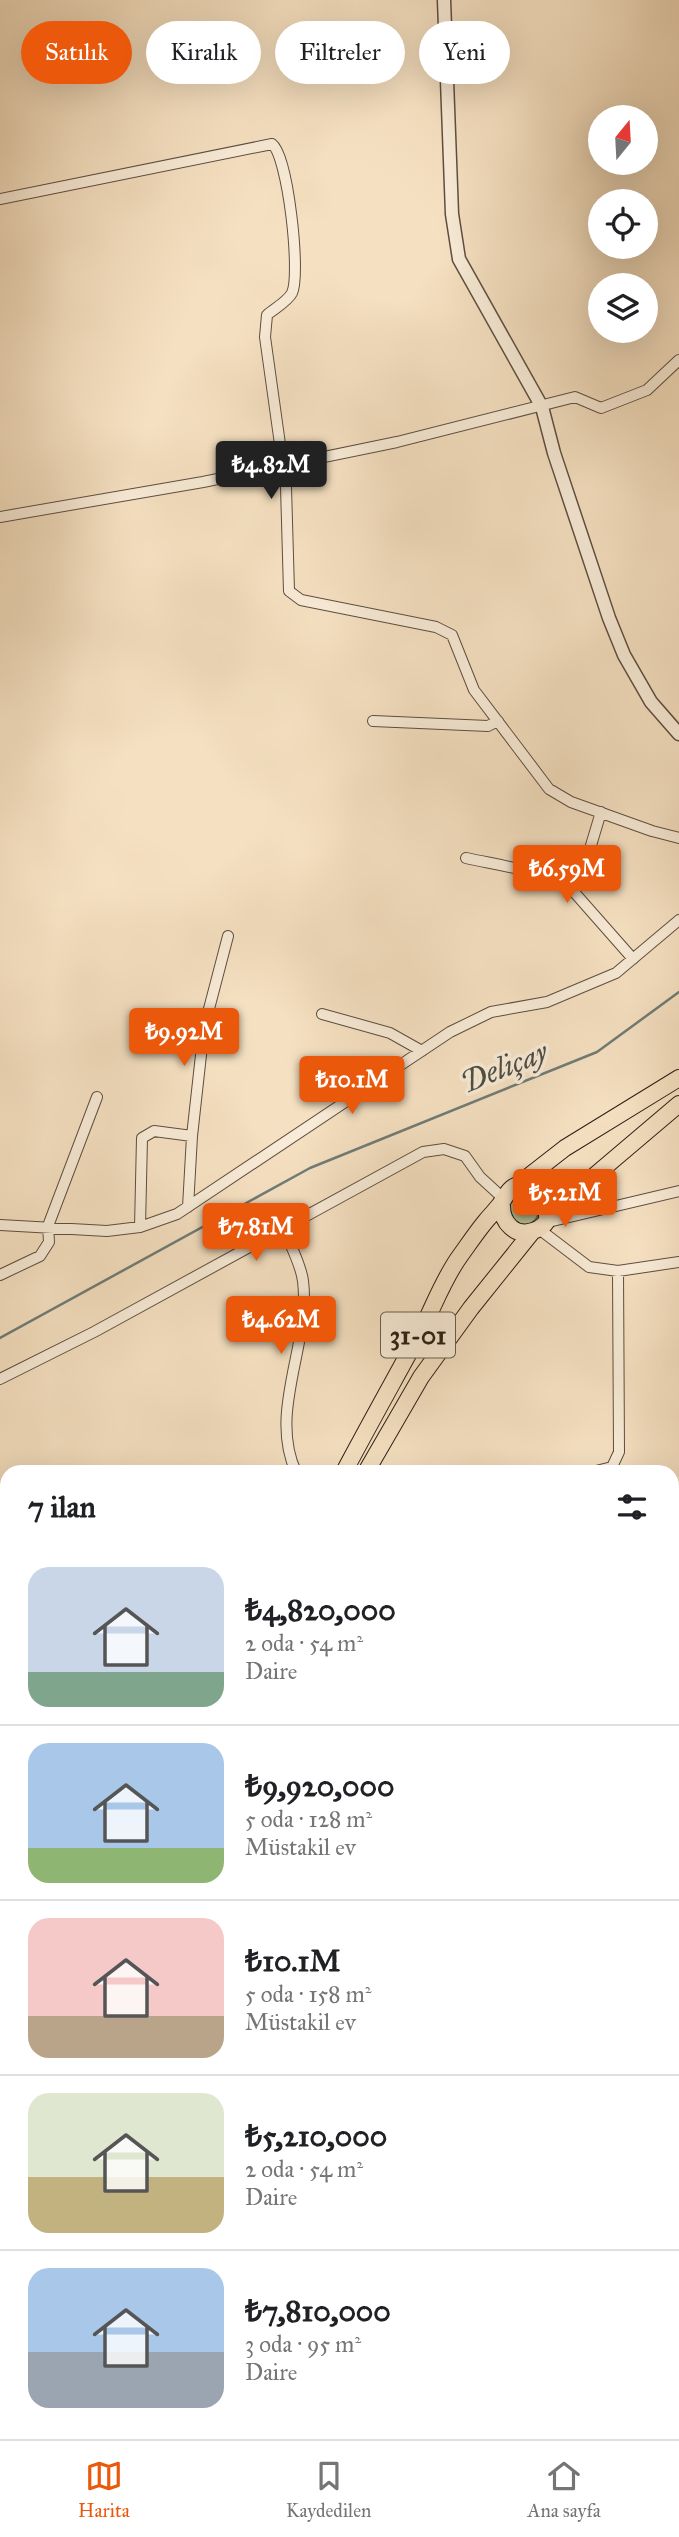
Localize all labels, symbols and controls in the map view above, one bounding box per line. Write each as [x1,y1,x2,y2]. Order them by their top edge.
chip: Satılık [21,21,132,84]
chip: Kiralık [146,21,261,84]
chip: Filtreler [275,21,405,84]
chip: Yeni [419,21,510,84]
north arrow [588,105,658,175]
map controls [588,105,658,343]
button: locate [588,189,658,259]
button: layers [588,273,658,343]
pin: ₺4.82M [214,442,328,501]
text: ₺4.82M [232,450,310,478]
pin: ₺6.59M [510,846,624,905]
text: ₺6.59M [529,854,605,882]
pin: ₺9.92M [127,1009,241,1068]
text: ₺9.92M [145,1017,223,1045]
water label: Deliçay [455,1033,554,1101]
pin: ₺10.1M [295,1056,409,1116]
text: ₺10.1M [315,1065,389,1093]
pin: ₺5.21M [508,1170,622,1229]
text: ₺5.21M [529,1178,601,1206]
pin: ₺7.81M [199,1204,313,1263]
text: ₺7.81M [219,1212,293,1240]
pin: ₺4.62M [224,1296,338,1356]
text: ₺4.62M [242,1305,320,1333]
road number: 31-01 [381,1312,455,1358]
icon: filters [613,1488,651,1526]
text: 7 ilan [28,1489,96,1525]
text: ₺4,820,000 [245,1592,396,1628]
icon: home [84,1595,168,1679]
text: 2 oda · 54 m² [245,1629,363,1657]
text: Daire [245,1657,297,1685]
text: ₺9,920,000 [245,1768,394,1804]
icon: home [84,1771,168,1855]
text: 5 oda · 128 m² [245,1805,372,1833]
text: Müstakil ev [245,1833,356,1861]
text: ₺10.1M [245,1943,340,1979]
icon: home [84,1946,168,2030]
text: 5 oda · 158 m² [245,1980,371,2008]
text: Müstakil ev [245,2008,356,2036]
text: ₺5,210,000 [245,2118,387,2154]
icon: home [84,2121,168,2205]
text: 2 oda · 54 m² [245,2155,363,2183]
text: Daire [245,2183,297,2211]
text: ₺7,810,000 [245,2293,391,2329]
icon: home [84,2296,168,2380]
text: 3 oda · 95 m² [245,2330,361,2358]
text: Daire [245,2358,297,2386]
tab: Harita [78,2457,130,2522]
tab: Kaydedilen [286,2457,371,2522]
tab: Ana sayfa [528,2457,601,2522]

